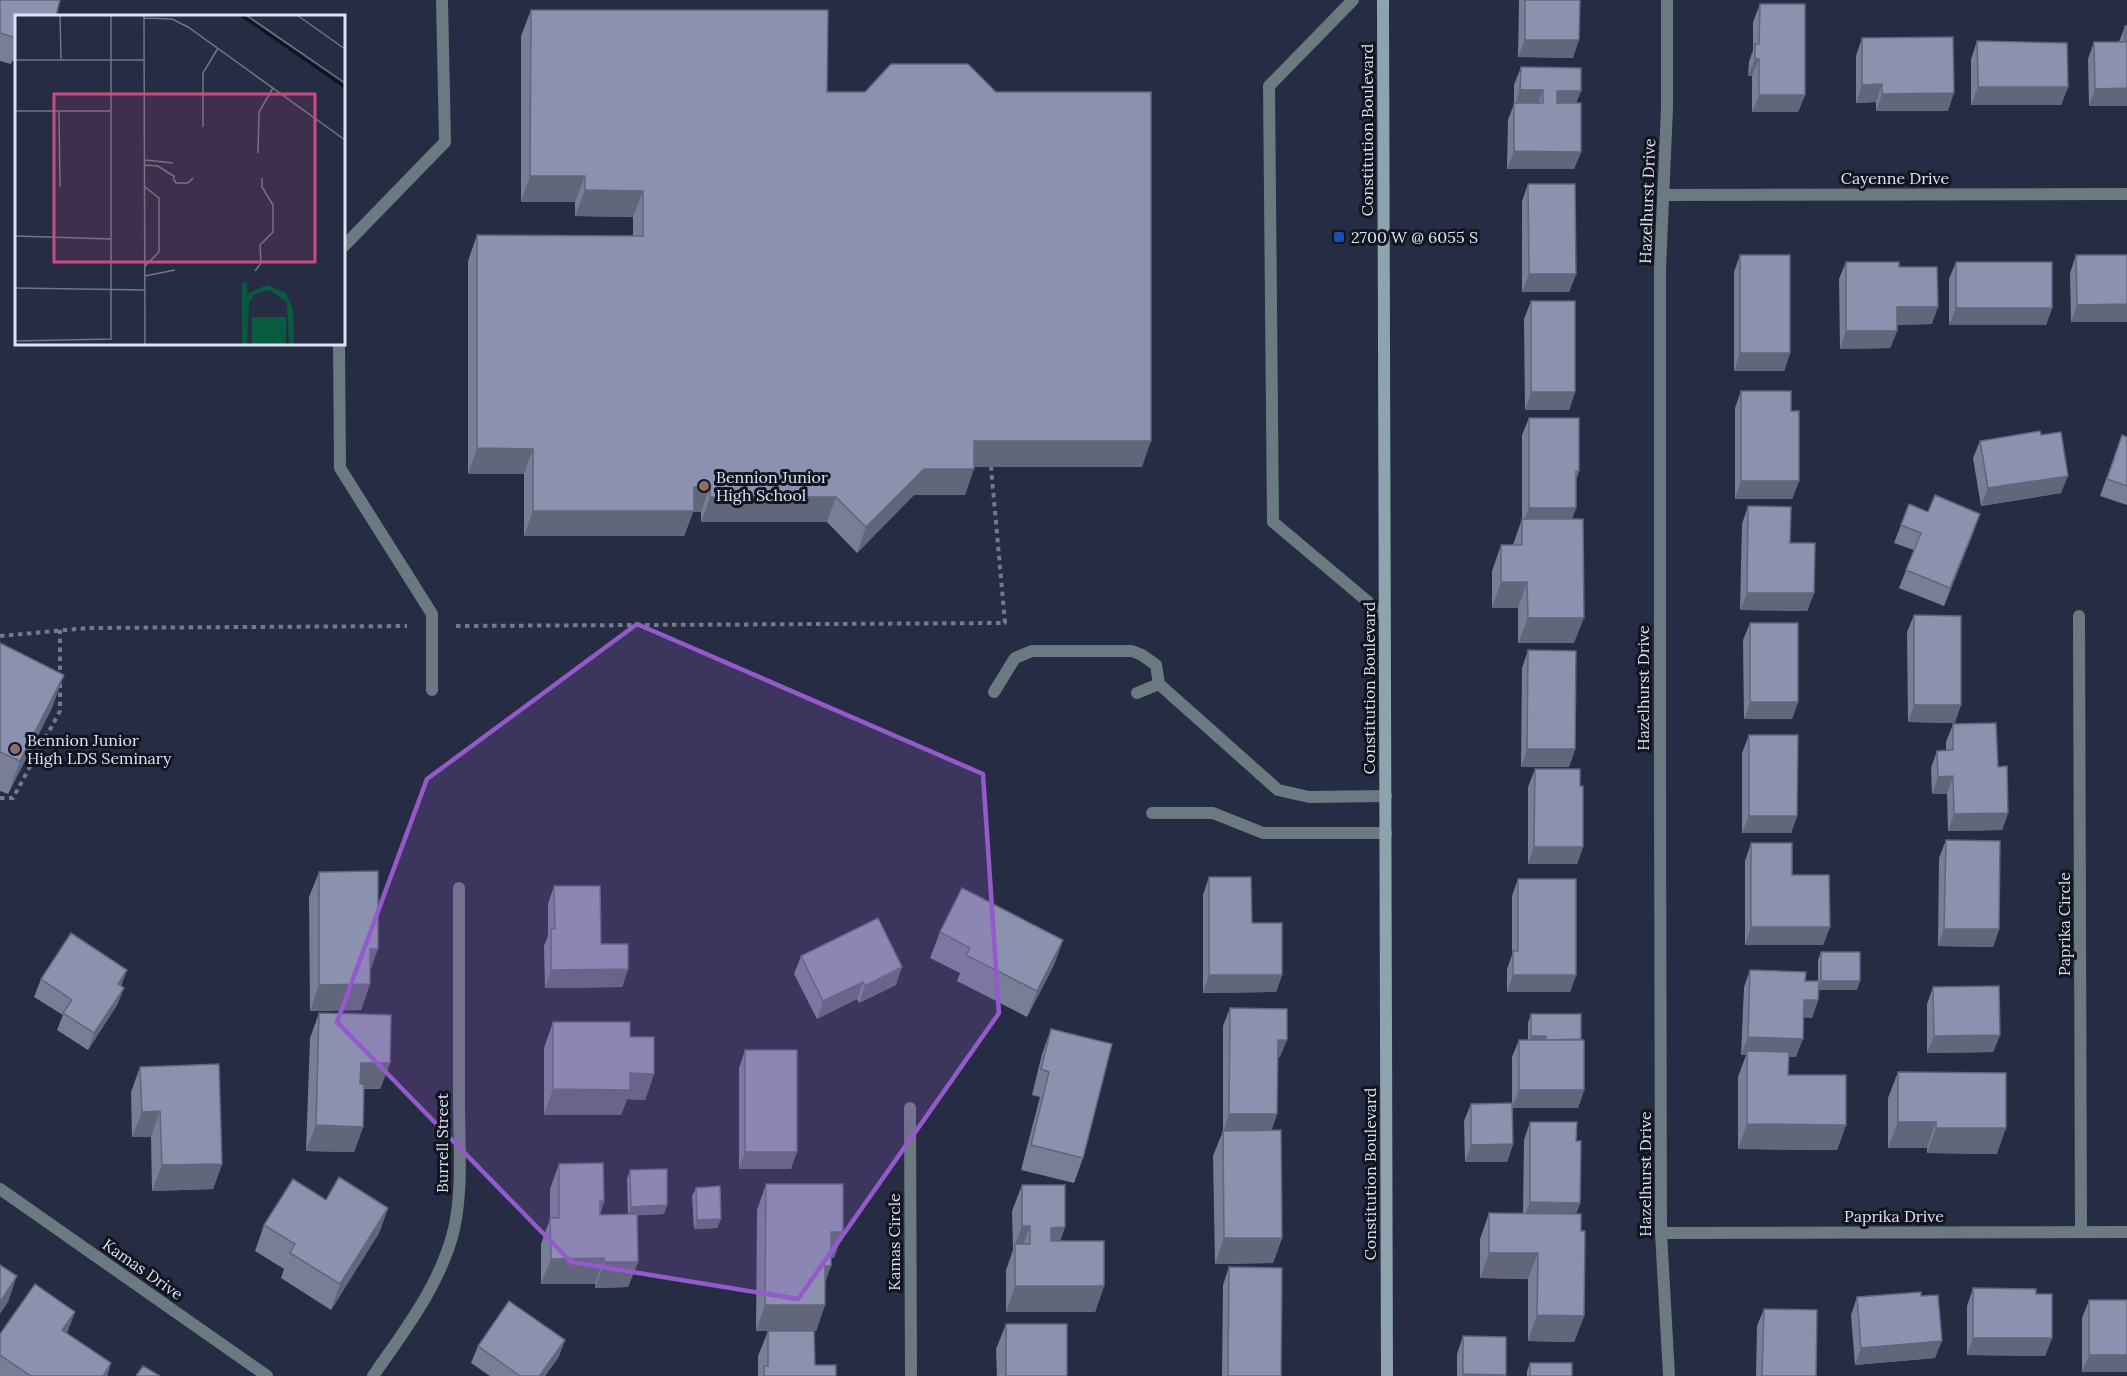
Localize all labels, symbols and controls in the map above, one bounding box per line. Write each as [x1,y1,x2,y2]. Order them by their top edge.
inset map [15,15,345,345]
street label: Constitution Boulevard [1357,43,1377,216]
street label: Hazelhurst Drive [1635,138,1659,264]
street label: Cayenne Drive [1841,168,1950,188]
place label: 2700 W @ 6055 S [1351,227,1478,247]
marker: 2700 W @ 6055 S [1332,230,1346,244]
place label: Bennion Junior High School [716,467,828,505]
marker: Bennion Junior High School [697,479,711,493]
street label: Constitution Boulevard [1359,601,1379,774]
street label: Hazelhurst Drive [1633,625,1653,751]
place label: Bennion Junior High LDS Seminary [27,730,172,768]
marker: Bennion Junior High LDS Seminary [8,742,22,756]
street label: Paprika Circle [2054,872,2074,976]
street label: Constitution Boulevard [1360,1087,1380,1260]
street label: Burrell Street [432,1092,452,1193]
street label: Hazelhurst Drive [1635,1111,1655,1237]
street label: Kamas Circle [884,1193,904,1291]
street label: Paprika Drive [1844,1206,1944,1226]
street label: Kamas Drive [99,1234,187,1304]

